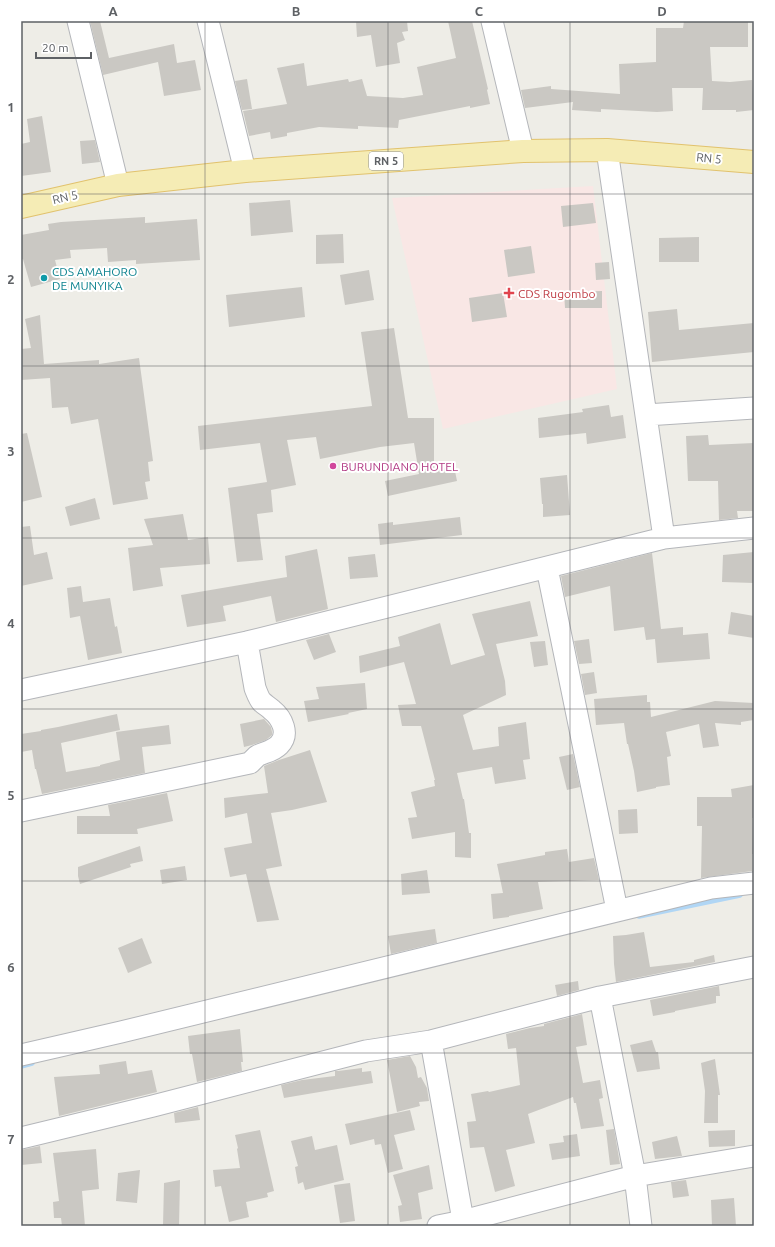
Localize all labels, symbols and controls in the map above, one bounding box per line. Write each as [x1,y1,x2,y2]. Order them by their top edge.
text: A [108,4,118,18]
text: B [292,4,301,18]
text: C [475,4,484,18]
text: D [657,4,667,18]
scale bar [36,34,91,60]
text: 20 m [42,41,69,54]
text: 1 [7,100,15,114]
street label: RN 5 [696,150,722,166]
road number: RN 5 [369,152,403,170]
street label: RN 5 [51,188,79,206]
place label: CDS AMAHORO DE MUNYIKA [52,265,137,292]
text: 2 [7,272,15,286]
marker: CDS AMAHORO DE MUNYIKA [39,273,49,283]
marker: CDS Rugombo [503,287,515,299]
place label: CDS Rugombo [518,287,596,300]
text: 3 [7,444,15,458]
place label: BURUNDIANO HOTEL [341,460,458,473]
marker: BURUNDIANO HOTEL [328,461,338,471]
text: 4 [7,616,15,630]
text: 5 [7,788,15,802]
text: 6 [7,960,15,974]
text: 7 [7,1132,15,1146]

